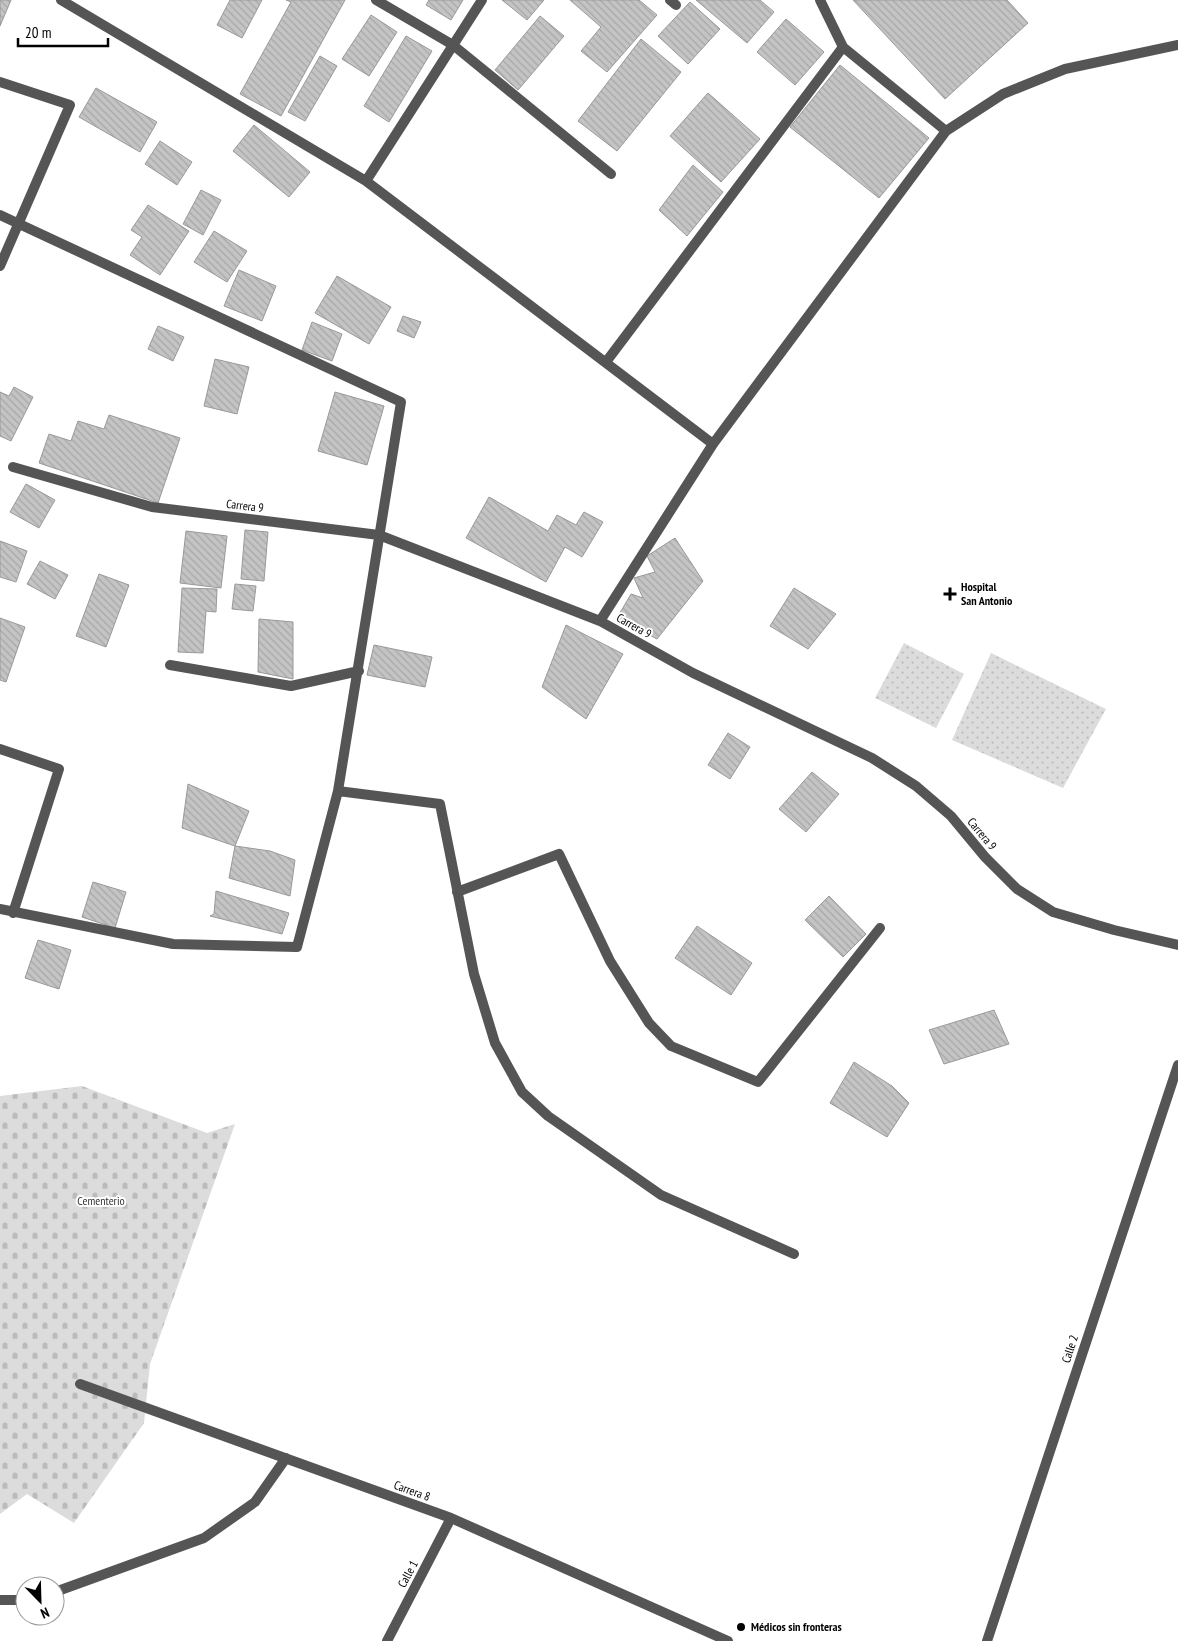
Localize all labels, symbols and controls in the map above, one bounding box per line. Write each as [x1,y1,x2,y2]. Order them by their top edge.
scale bar [18,15,108,47]
text: 20 m [25,23,51,42]
street label: Carrera 9 [225,496,265,515]
place label: Hospital San Antonio [961,579,1013,608]
marker: Hospital San Antonio [943,587,957,601]
street label: Carrera 9 [614,610,654,641]
street label: Carrera 9 [965,814,1000,853]
park label: Cementerio [77,1193,125,1208]
street label: Calle 2 [1058,1333,1081,1365]
street label: Carrera 8 [392,1477,432,1504]
street label: Calle 1 [394,1558,421,1590]
north arrow [15,1576,65,1626]
text: N [38,1603,52,1623]
place label: Médicos sin fronteras [751,1619,842,1634]
marker: Médicos sin fronteras [735,1621,747,1633]

